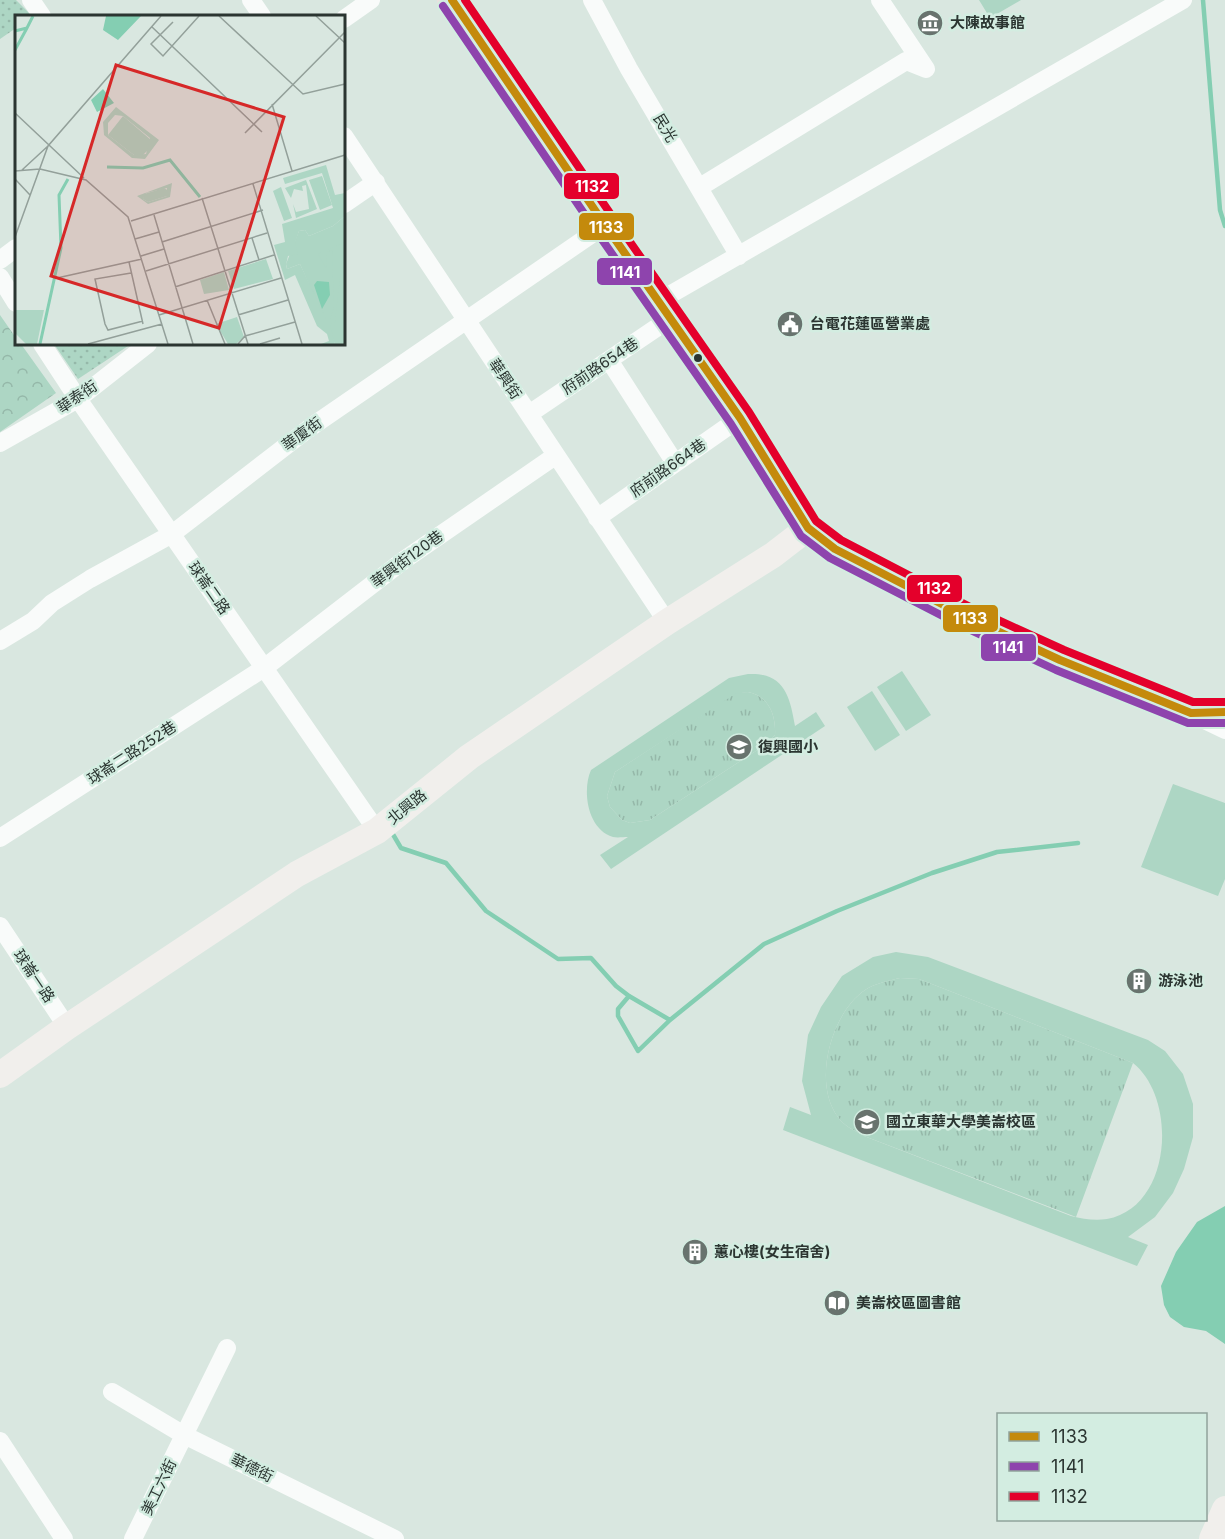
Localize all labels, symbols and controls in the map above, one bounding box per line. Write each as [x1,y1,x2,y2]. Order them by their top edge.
museum icon: 大陳故事館 [915,8,945,38]
place label: 大陳故事館 [950,13,1025,32]
inset map [15,15,345,345]
street label: 民光 [650,110,681,145]
line badge: 1132 [563,172,620,200]
text: 1132 [575,176,609,196]
line badge: 1133 [578,212,635,241]
text: 1133 [589,217,623,237]
line badge: 1141 [596,257,653,286]
text: 1141 [610,262,640,282]
public building icon: 台電花蓮區營業處 [775,309,805,339]
place label: 台電花蓮區營業處 [810,314,930,333]
street label: 府前路654巷 [558,333,642,398]
unlabelled marker [692,352,704,364]
street label: 華興街 [485,355,526,403]
street label: 華泰街 [53,376,101,417]
street label: 華廈街 [278,413,325,455]
street label: 府前路664巷 [626,434,709,501]
street label: 華興街120巷 [367,526,447,591]
street label: 球崙二路 [184,558,234,618]
line badge: 1132 [906,574,963,603]
text: 1132 [917,578,951,598]
line badge: 1133 [942,604,999,633]
text: 1133 [953,608,987,628]
line badge: 1141 [980,633,1037,662]
text: 1141 [993,637,1023,657]
street label: 球崙二路252巷 [84,717,180,788]
school or university icon: 復興國小 [724,732,754,762]
place label: 復興國小 [758,737,819,756]
street label: 北興路 [383,785,430,828]
street label: 球崙一路 [10,946,59,1006]
building icon: 游泳池 [1124,966,1154,996]
place label: 游泳池 [1158,971,1203,990]
school or university icon: 國立東華大學美崙校區 [852,1107,882,1137]
place label: 國立東華大學美崙校區 [886,1112,1036,1131]
building icon: 蕙心樓(女生宿舍) [680,1237,710,1267]
place label: 蕙心樓(女生宿舍) [714,1242,830,1261]
library icon: 美崙校區圖書館 [822,1288,852,1318]
place label: 美崙校區圖書館 [856,1293,961,1312]
legend [997,1413,1207,1521]
text: 1133 [1051,1426,1088,1447]
street label: 華德街 [228,1449,277,1486]
street label: 美工六街 [137,1456,180,1518]
text: 1141 [1051,1456,1084,1477]
text: 1132 [1051,1486,1088,1507]

